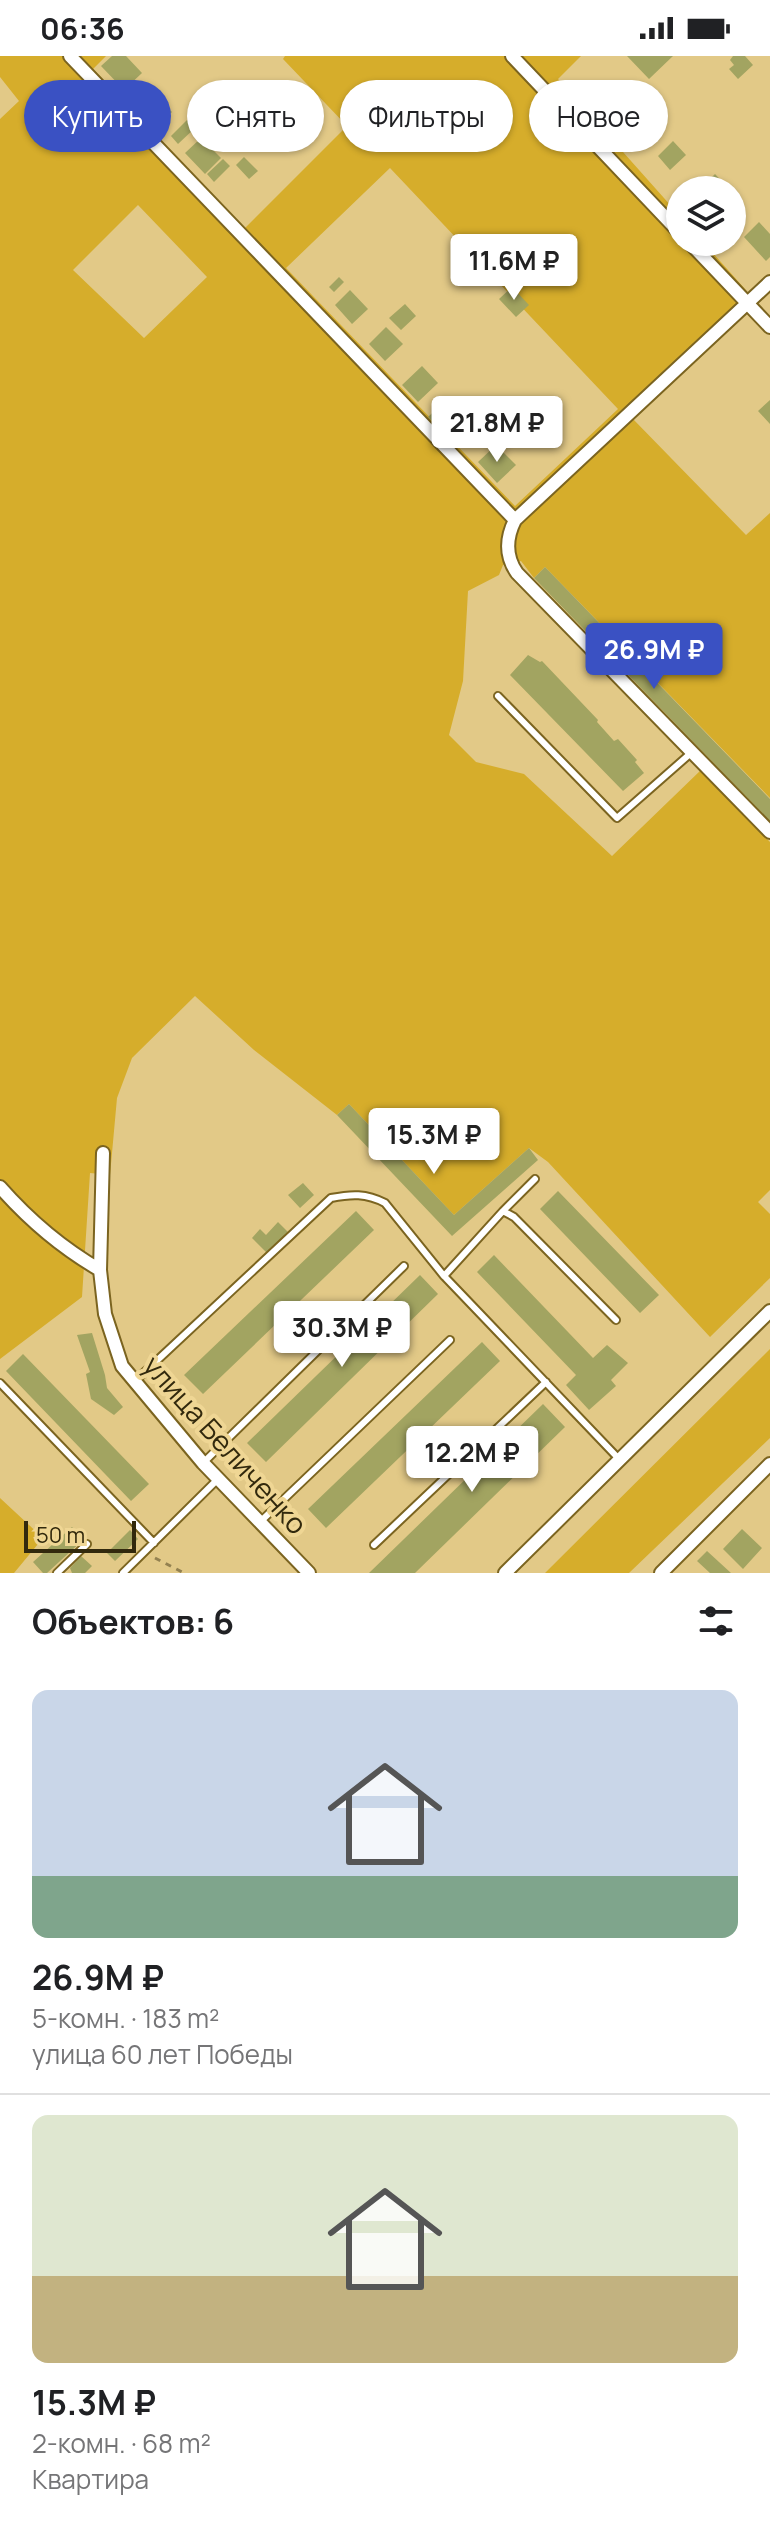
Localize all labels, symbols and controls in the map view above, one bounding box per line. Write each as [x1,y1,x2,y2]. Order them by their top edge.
text: 06:36 [40,8,125,49]
chip: Купить [24,80,171,152]
chip: Снять [187,80,324,152]
chip: Фильтры [340,80,513,152]
chip: Новое [529,80,668,152]
map controls [666,176,746,256]
button: layers [666,176,746,256]
pin: 11.6M ₽ [440,234,588,302]
text: 11.6M ₽ [468,242,560,278]
pin: 21.8M ₽ [423,396,571,464]
text: 21.8M ₽ [450,404,544,440]
pin: 26.9M ₽ [580,623,728,691]
text: 26.9M ₽ [604,631,704,667]
pin: 15.3M ₽ [360,1108,508,1176]
text: 15.3M ₽ [387,1116,481,1152]
pin: 30.3M ₽ [268,1301,416,1369]
text: 30.3M ₽ [292,1309,392,1345]
street label: улица Беличенко [135,1347,316,1542]
pin: 12.2M ₽ [398,1426,546,1494]
text: 12.2M ₽ [424,1434,520,1470]
scale bar [24,1517,136,1553]
text: 50 m [36,1520,85,1550]
text: Объектов: 6 [32,1598,234,1644]
icon: filters [694,1599,738,1643]
icon: home [313,1742,457,1886]
text: 26.9M ₽ [32,1954,164,2000]
text: 5-комн. · 183 m² [32,2000,219,2036]
text: улица 60 лет Победы [32,2036,293,2072]
icon: home [313,2167,457,2311]
text: 15.3M ₽ [32,2379,156,2425]
text: 2-комн. · 68 m² [32,2425,211,2461]
text: Квартира [32,2461,149,2497]

